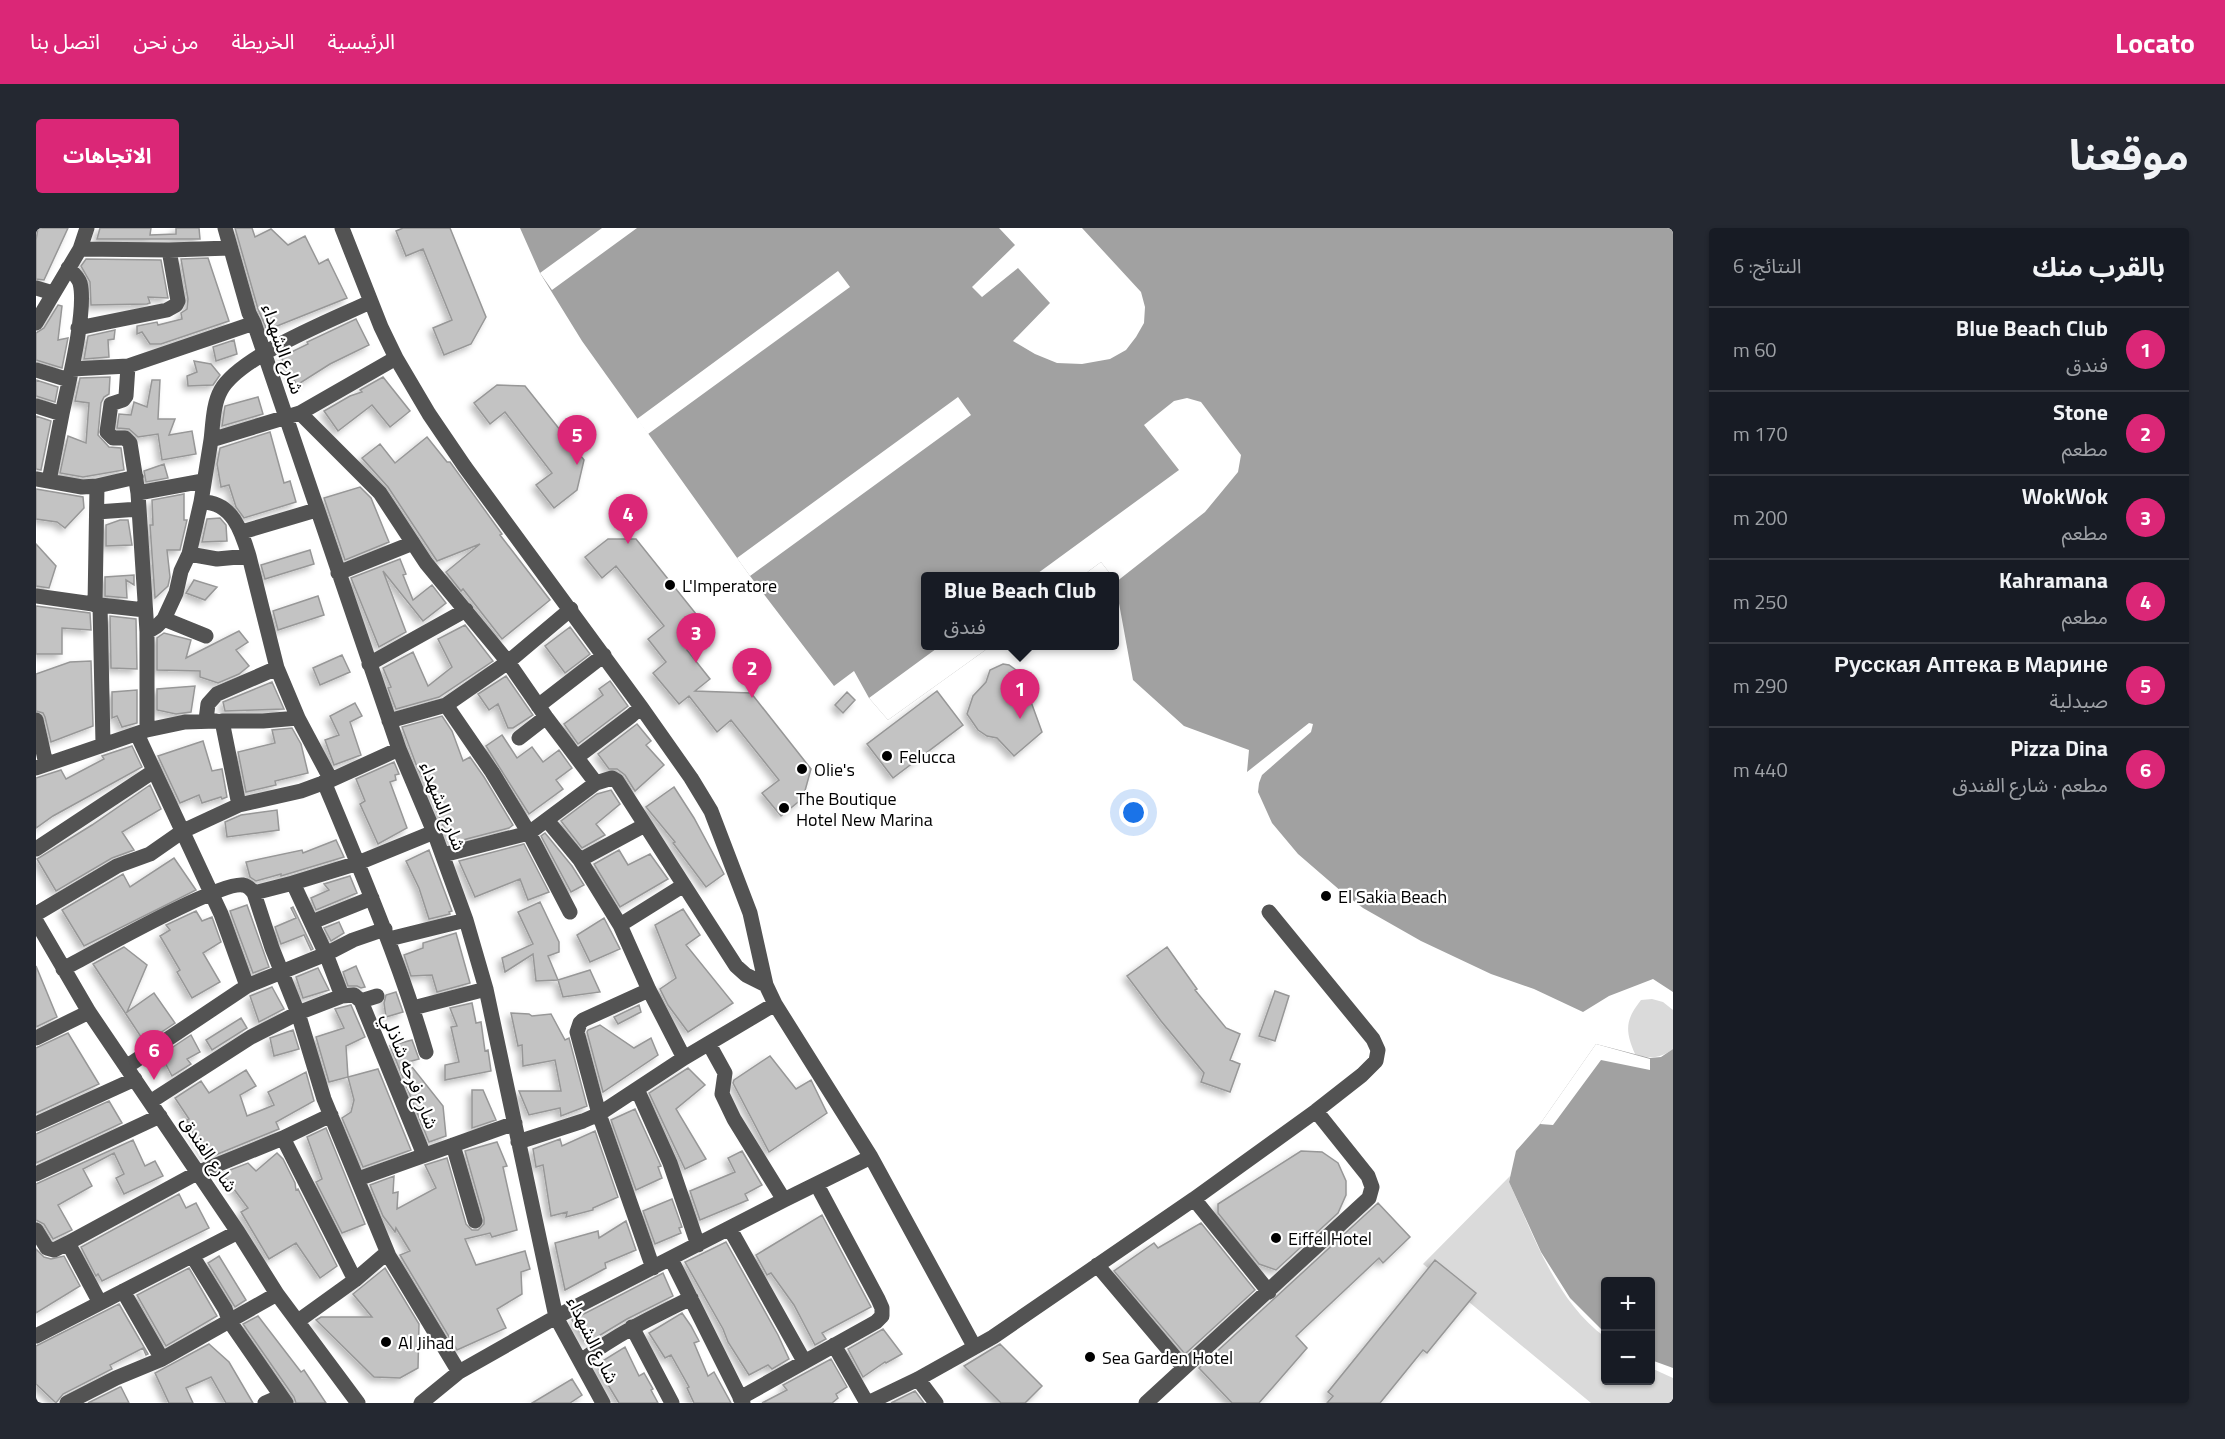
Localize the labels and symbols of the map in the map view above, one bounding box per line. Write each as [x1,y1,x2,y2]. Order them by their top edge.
street label: شارع الشهداء [254,300,311,398]
pin: 5 [558,416,596,465]
pin: 4 [608,494,648,544]
place label: L'Imperatore [682,572,777,599]
marker: L'Imperatore [663,578,677,592]
pin: 3 [676,614,716,663]
pin: 2 [732,648,772,698]
pin: 1 [1000,670,1040,719]
place label: Felucca [899,743,956,770]
marker: Felucca [880,749,894,763]
place label: Olie's [814,756,855,783]
street label: شارع الشهداء [412,758,473,855]
marker: Olie's [795,762,809,776]
place label: The Boutique Hotel New Marina [796,785,933,833]
your location [1119,798,1148,827]
marker: The Boutique Hotel New Marina [777,801,791,815]
place label: El Sakia Beach [1338,883,1447,910]
marker: El Sakia Beach [1319,889,1333,903]
street label: شارع فرحه شاذلي [374,1009,445,1133]
pin: 6 [134,1030,174,1080]
street label: شارع الفندق [173,1111,244,1198]
place label: Eiffel Hotel [1288,1225,1372,1252]
marker: Eiffel Hotel [1269,1231,1283,1245]
street label: شارع الشهداء [559,1292,626,1388]
place label: Al Jihad [398,1329,454,1356]
marker: Al Jihad [379,1335,393,1349]
place label: Sea Garden Hotel [1102,1344,1233,1371]
marker: Sea Garden Hotel [1083,1350,1097,1364]

